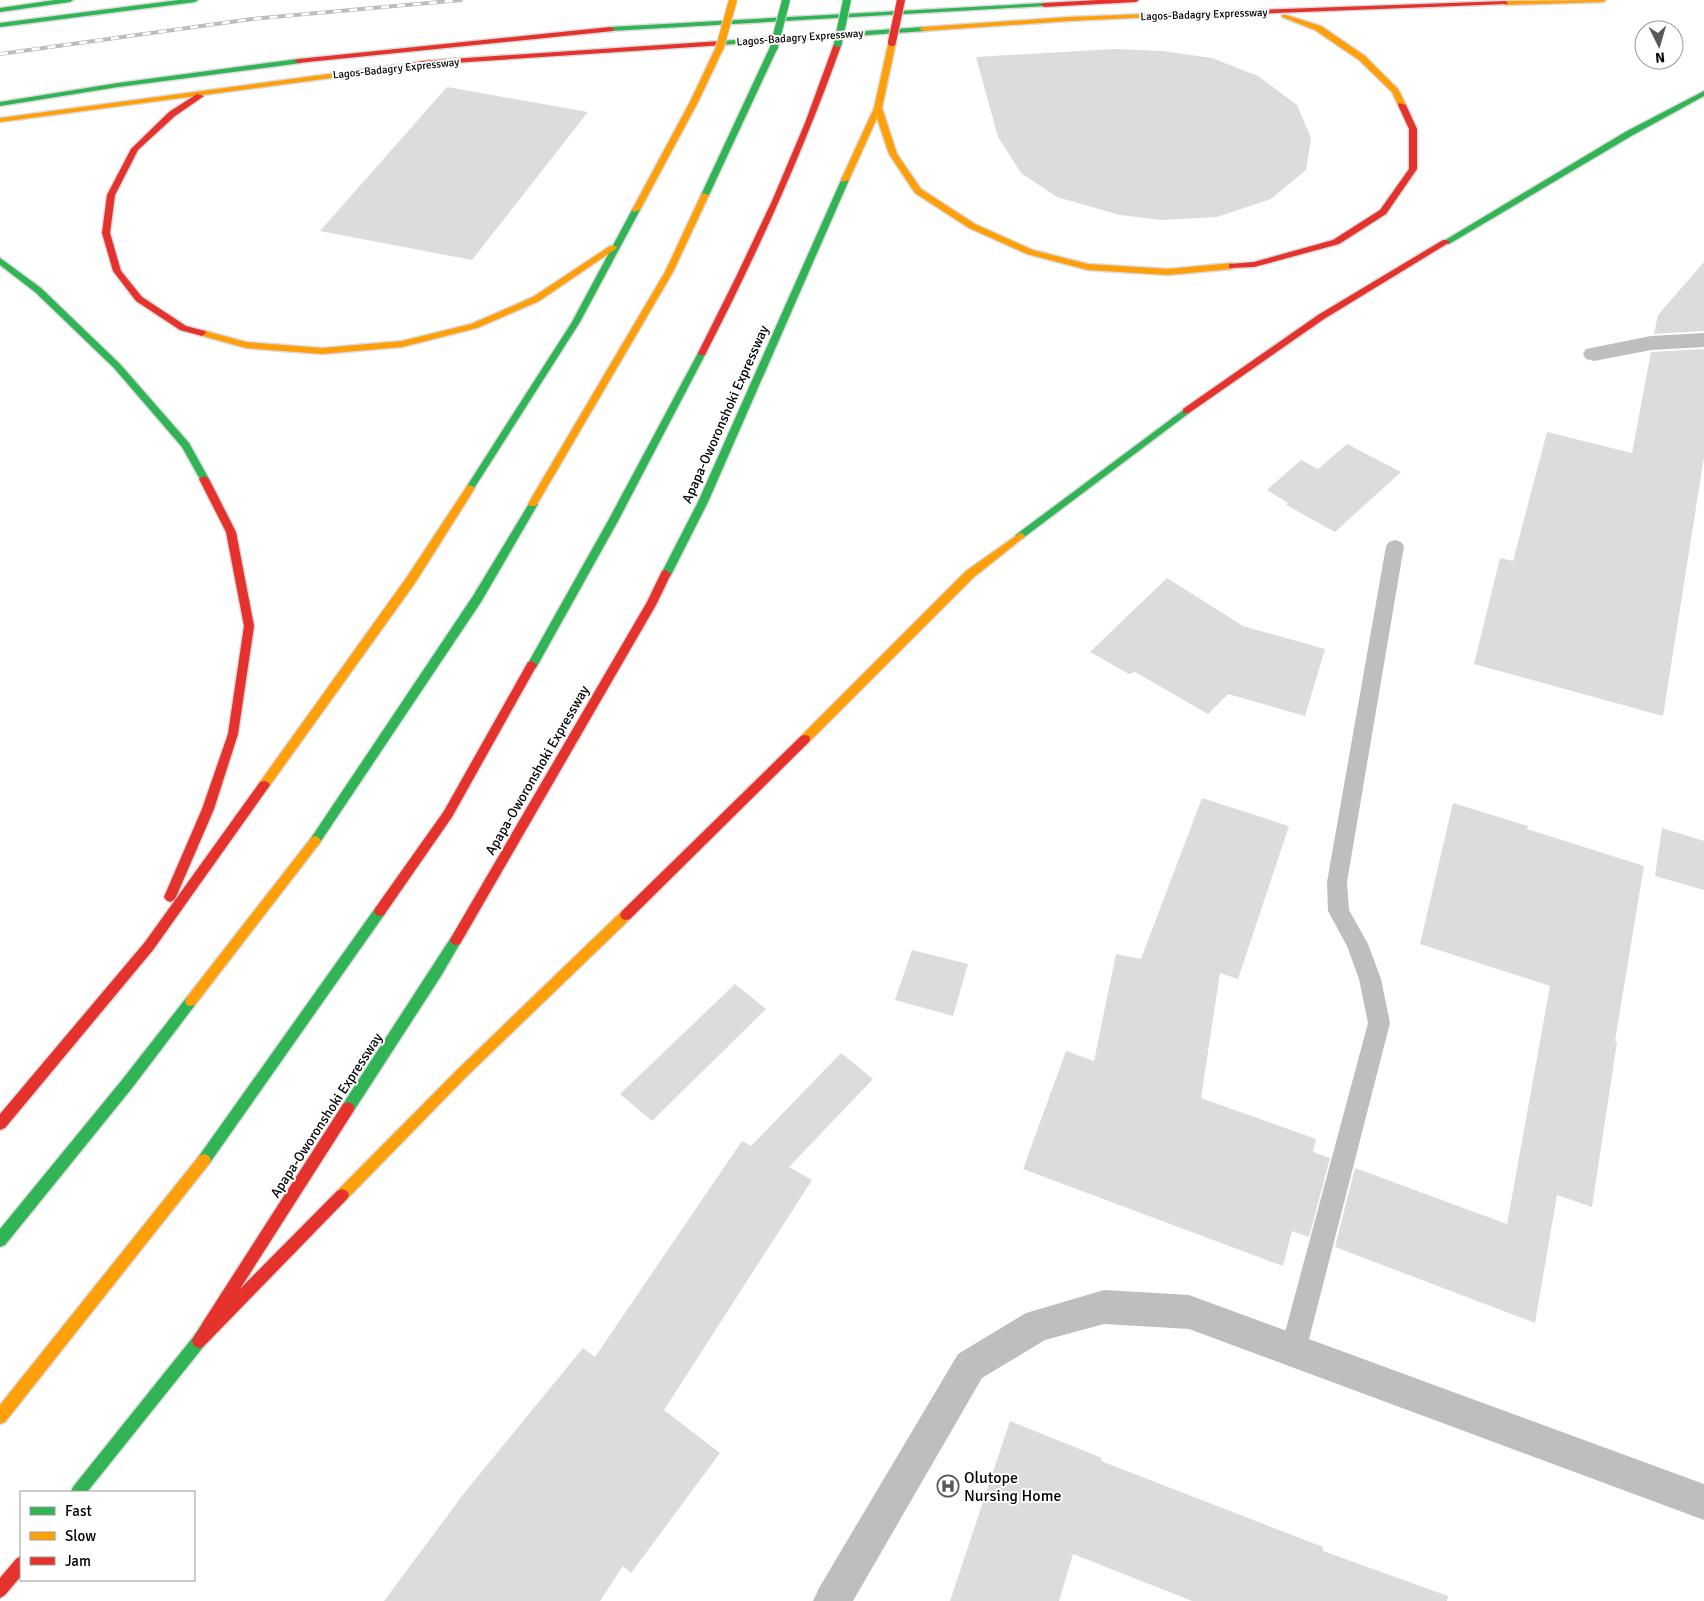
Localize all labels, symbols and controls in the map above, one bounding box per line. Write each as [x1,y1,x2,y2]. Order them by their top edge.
street label: Lagos-Badagry Expressway [1140,6,1269,23]
north arrow [1634,20,1684,70]
street label: Lagos-Badagry Expressway [736,27,865,48]
text: N [1654,49,1666,66]
street label: Lagos-Badagry Expressway [332,55,461,82]
street label: Apapa-Oworonshoki Expressway [678,322,773,506]
street label: Apapa-Oworonshoki Expressway [482,682,593,858]
street label: Apapa-Oworonshoki Expressway [267,1029,386,1201]
place label: Olutope Nursing Home [964,1468,1061,1506]
hospital icon: Olutope Nursing Home [936,1474,960,1498]
legend [20,1491,195,1581]
text: Fast [65,1502,92,1520]
text: Slow [65,1527,96,1545]
text: Jam [65,1552,91,1570]

